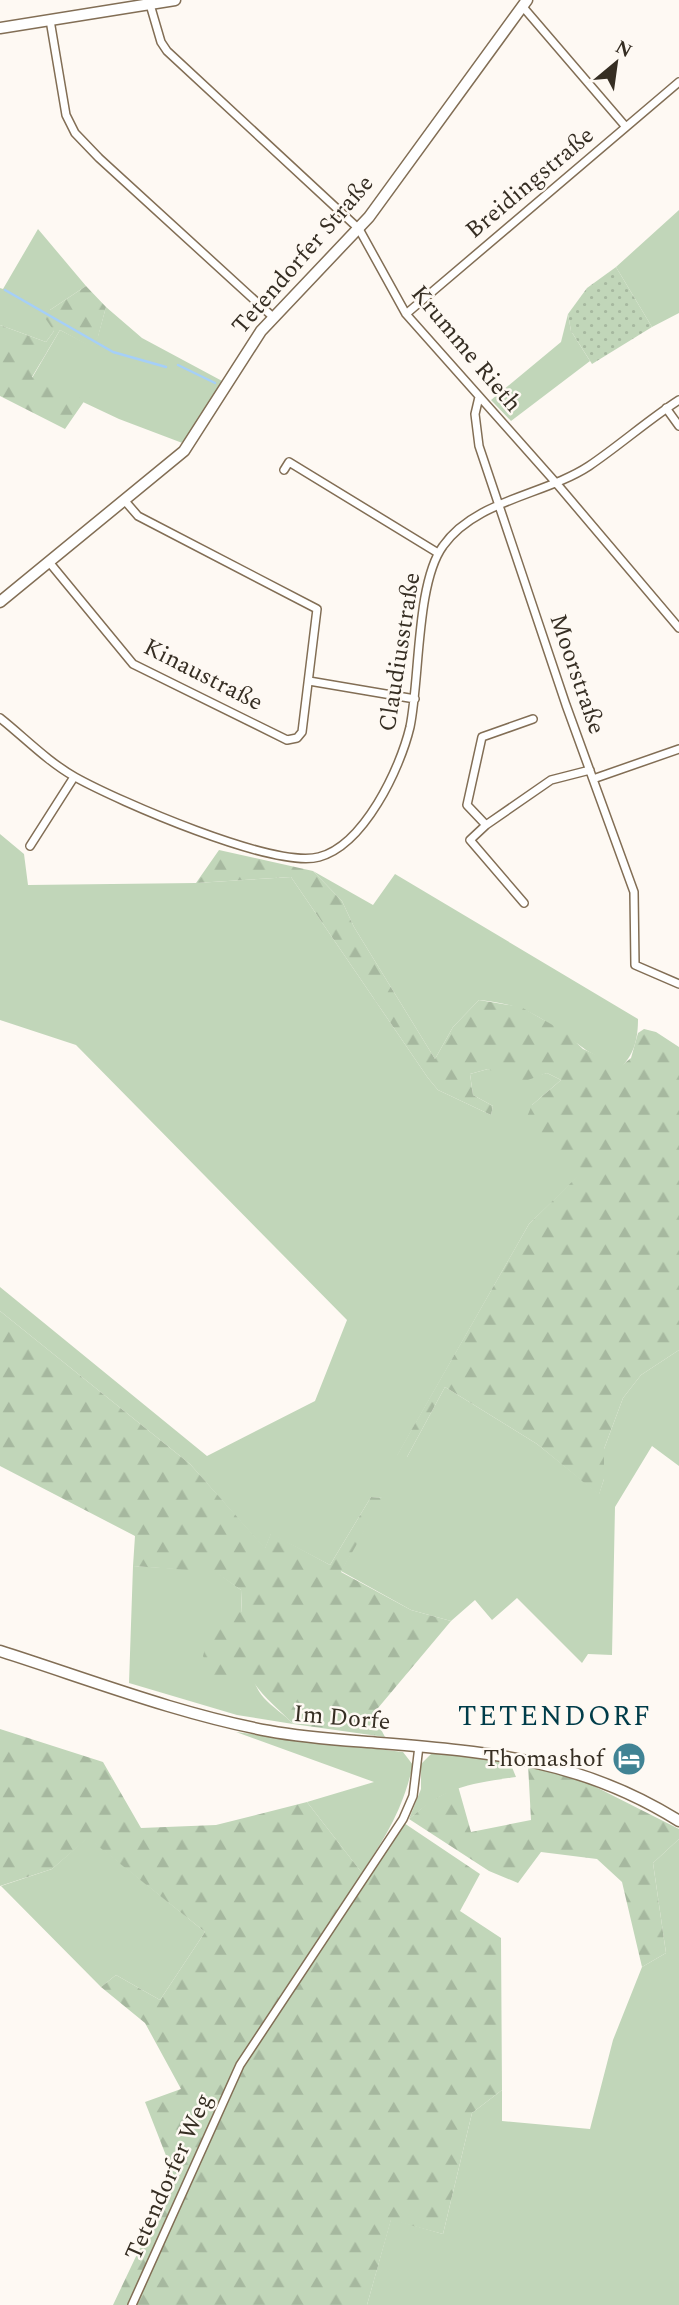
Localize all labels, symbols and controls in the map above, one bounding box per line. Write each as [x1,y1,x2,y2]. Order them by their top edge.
north arrow [581,28,651,98]
text: N [610,33,637,66]
street label: Breidingstraße [458,118,602,248]
street label: Tetendorfer Straße [223,167,383,343]
street label: Krumme Rieth [402,277,530,421]
street label: Claudiusstraße [370,570,430,734]
street label: Moorstraße [540,609,614,739]
street label: Kinaustraße [137,629,269,721]
district label: TETENDORF [458,1695,652,1738]
street label: Im Dorfe [292,1696,392,1740]
hotel icon: Thomashof [610,1740,648,1778]
place label: Thomashof [483,1741,606,1777]
street label: Tetendorfer Weg [116,2087,222,2267]

